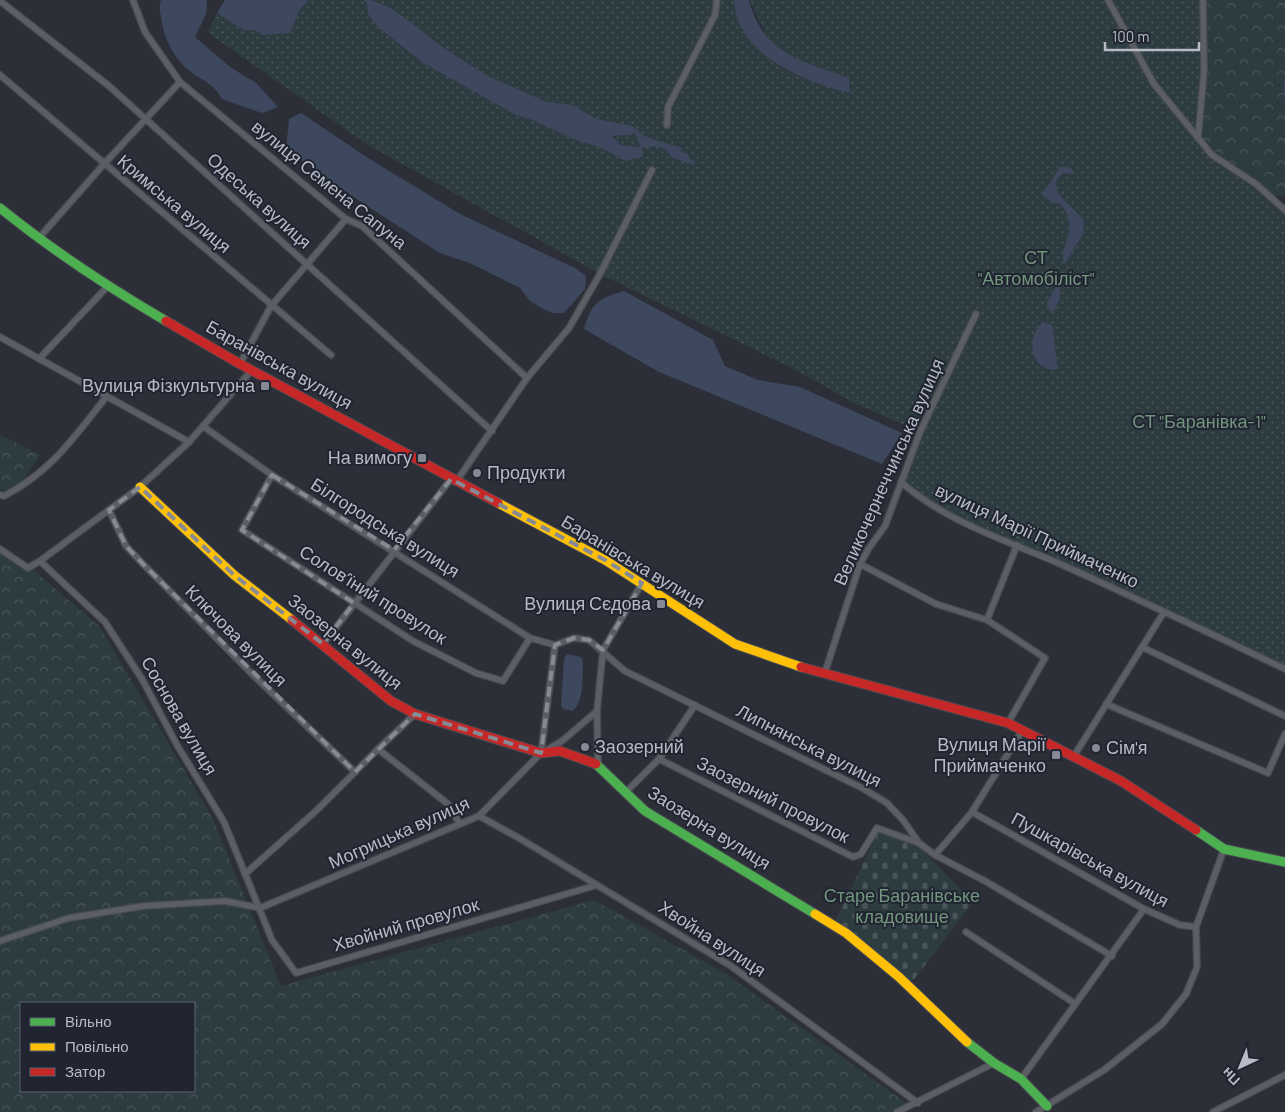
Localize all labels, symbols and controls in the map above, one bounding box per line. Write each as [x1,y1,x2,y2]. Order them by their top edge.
scale bar [1105,20,1199,52]
text: 100 m [1112,27,1150,45]
street label: вулиця Семена Сапуна [248,115,412,254]
street label: Одеська вулиця [203,148,316,253]
street label: Кримська вулиця [113,149,236,257]
park label: СТ "Автомобіліст" [977,246,1095,289]
street label: Баранівська вулиця [203,315,356,413]
street label: Великочернеччинська вулиця [828,355,948,588]
place label: Вулиця Фізкультурна [82,374,256,396]
marker: Вулиця Фізкультурна [259,380,271,392]
park label: СТ "Баранівка-1" [1132,410,1266,432]
place label: На вимогу [328,446,412,468]
marker: На вимогу [416,452,428,464]
place label: Продукти [487,461,565,483]
marker: Продукти [471,467,483,479]
street label: Білгородська вулиця [307,472,464,582]
street label: вулиця Марії Приймаченко [932,478,1143,592]
street label: Баранівська вулиця [558,510,709,613]
street label: Соловʼїний провулок [296,540,452,649]
street label: Ключова вулиця [181,580,292,691]
street label: Заозерна вулиця [284,588,407,694]
place label: Вулиця Сєдова [524,592,652,614]
marker: Вулиця Сєдова [655,598,667,610]
street label: Соснова вулиця [137,652,223,779]
street label: Липнянська вулиця [733,699,886,791]
place label: Вулиця Марії Приймаченко [934,733,1046,776]
place label: Заозерний [595,735,684,757]
place label: Сім'я [1106,736,1148,758]
marker: Заозерний [579,741,591,753]
marker: Сім'я [1090,742,1102,754]
marker: Вулиця Марії Приймаченко [1050,749,1062,761]
street label: Заозерний провулок [693,751,854,847]
street label: Заозерна вулиця [644,781,775,874]
street label: Могрицька вулиця [325,791,472,873]
street label: Пушкарівська вулиця [1008,807,1173,912]
park label: Старе Баранівське кладовище [824,884,980,927]
street label: Хвойний провулок [330,893,482,955]
street label: Хвойна вулиця [655,895,770,981]
legend [20,1002,195,1092]
text: Вільно [65,1012,112,1030]
text: Повільно [65,1037,129,1055]
north arrow [1215,1042,1265,1092]
text: Затор [65,1062,105,1080]
text: Пн [1218,1064,1243,1089]

